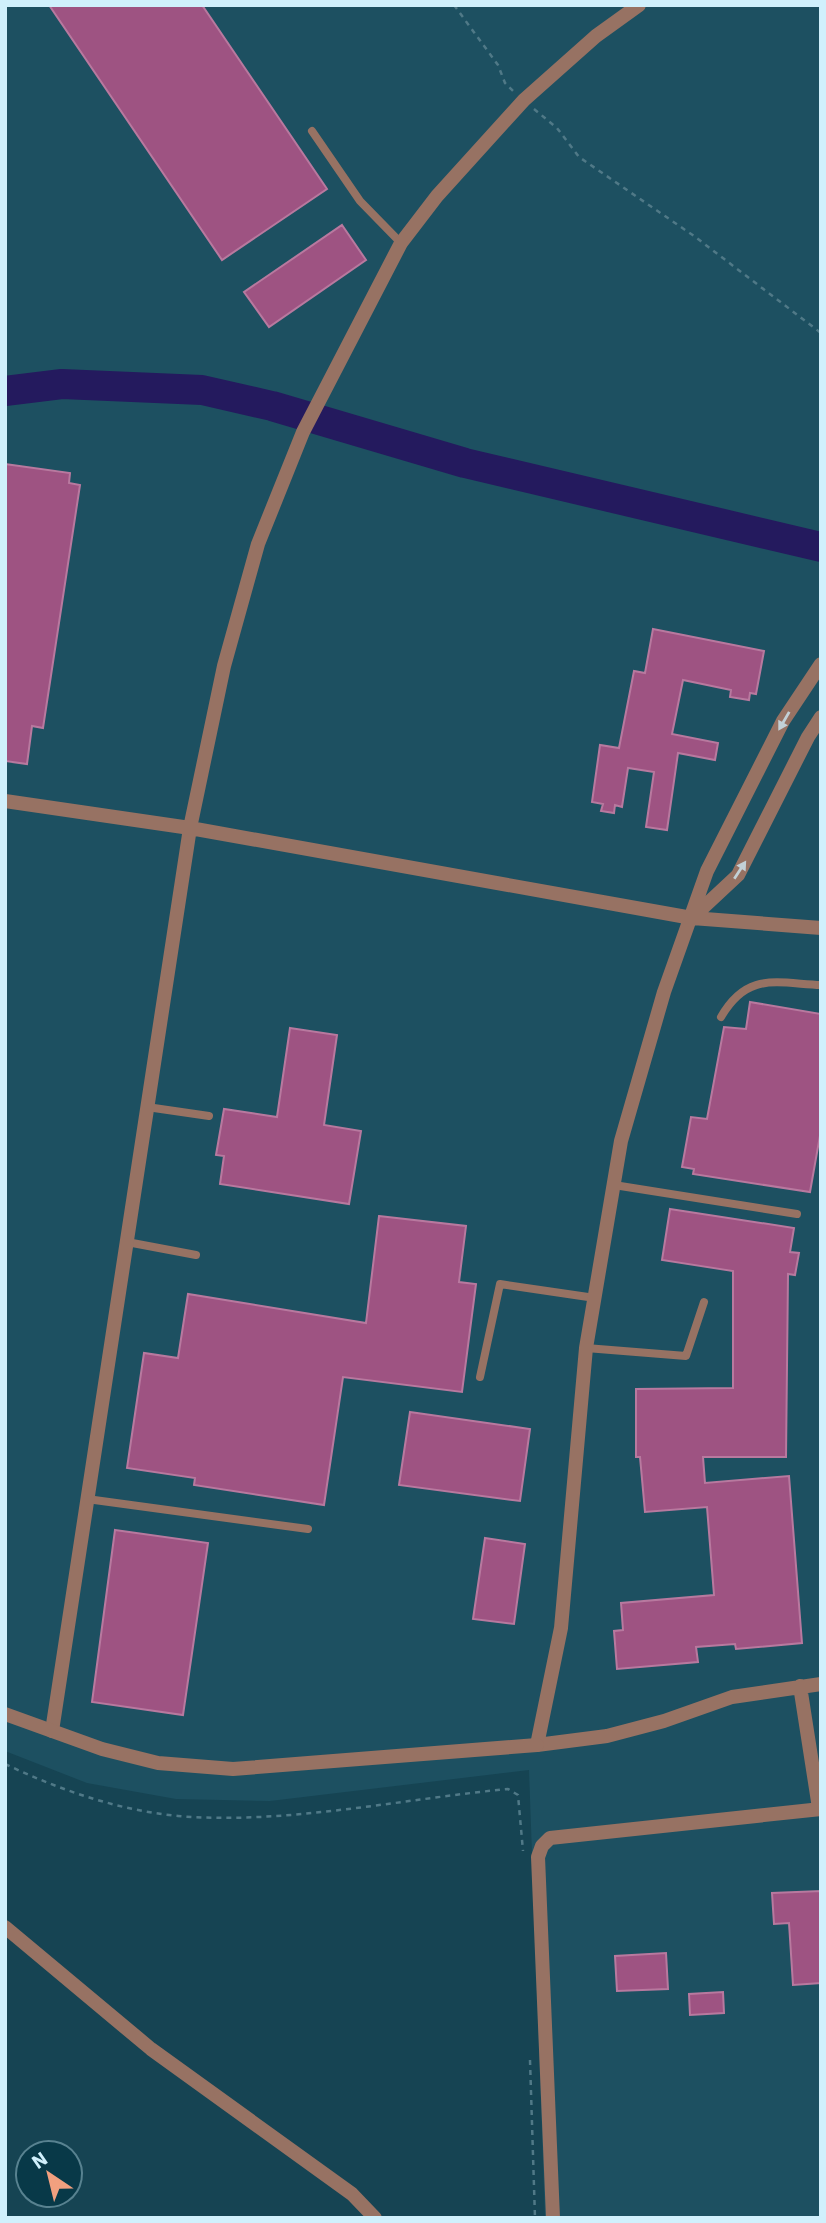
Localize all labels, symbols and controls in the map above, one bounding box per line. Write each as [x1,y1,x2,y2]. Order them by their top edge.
one-way arrow [778,712,790,731]
one-way arrow [733,860,746,880]
north arrow [14,2139,84,2209]
text: N [27,2146,52,2174]

